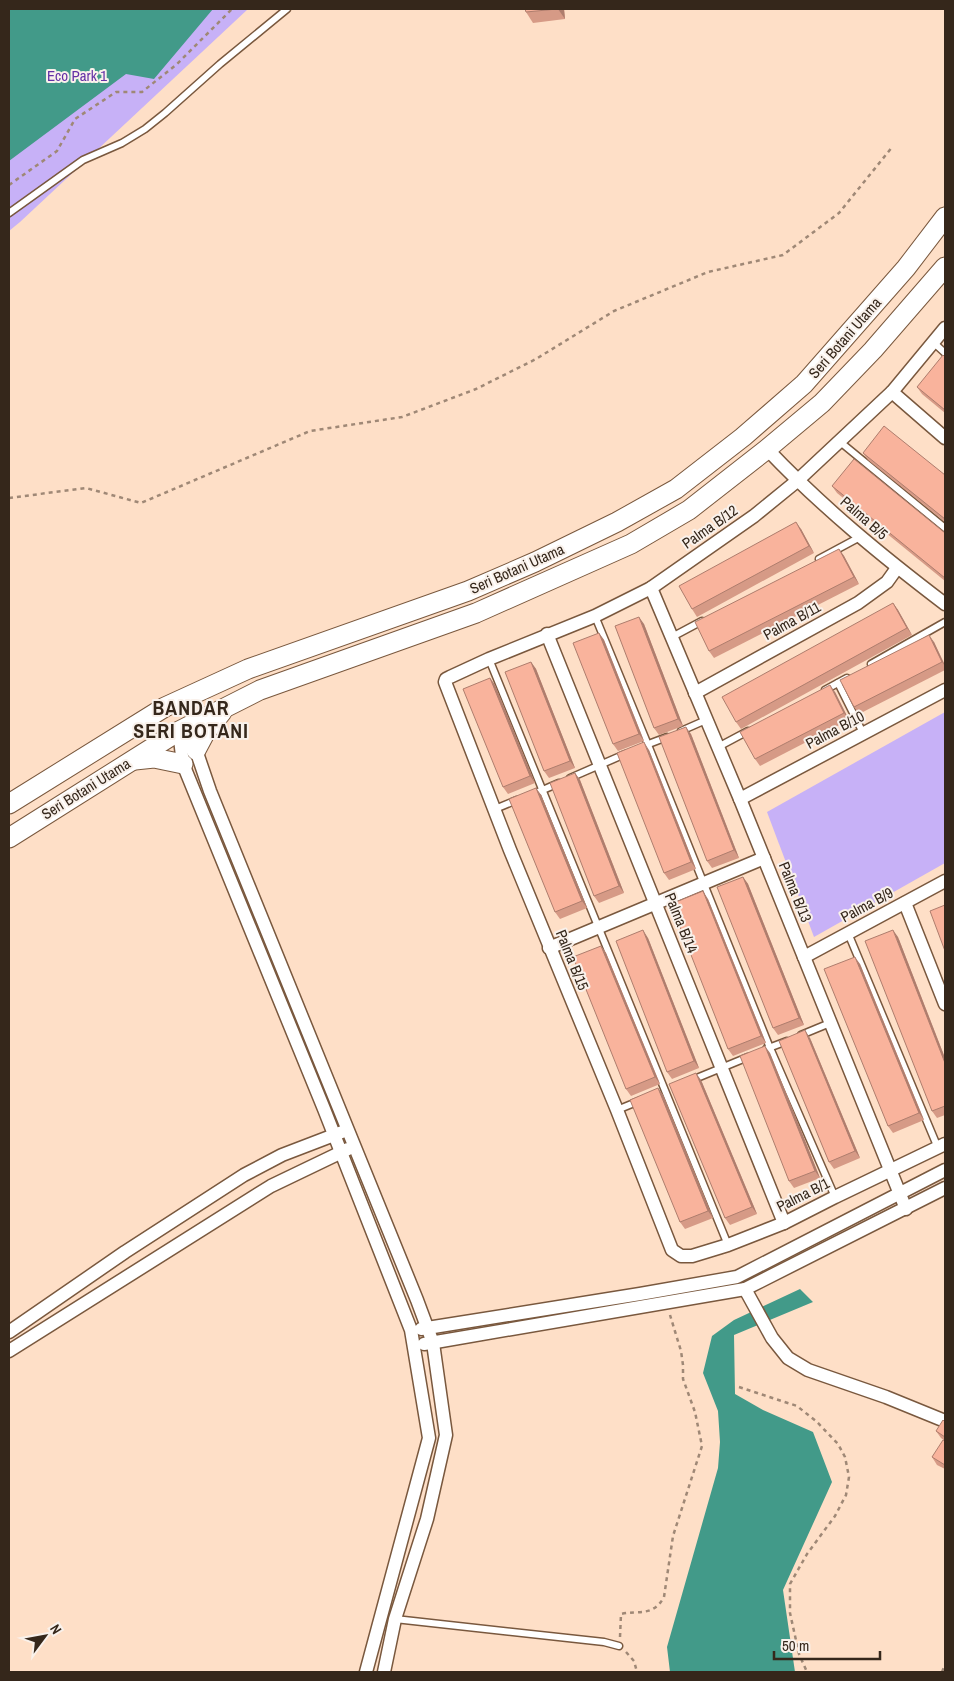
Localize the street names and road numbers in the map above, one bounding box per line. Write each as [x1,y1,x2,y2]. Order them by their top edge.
street label: Seri Botani Utama [804,292,886,383]
street label: Palma B/5 [836,491,893,544]
street label: Palma B/12 [678,500,742,553]
street label: Seri Botani Utama [466,538,567,599]
street label: Palma B/11 [759,596,824,645]
street label: Palma B/10 [802,705,868,754]
street label: Seri Botani Utama [37,753,134,824]
street label: Palma B/13 [774,858,817,925]
street label: Palma B/9 [837,882,897,927]
street label: Palma B/14 [660,889,703,956]
street label: Palma B/15 [551,926,594,993]
street label: Palma B/1 [773,1172,833,1217]

